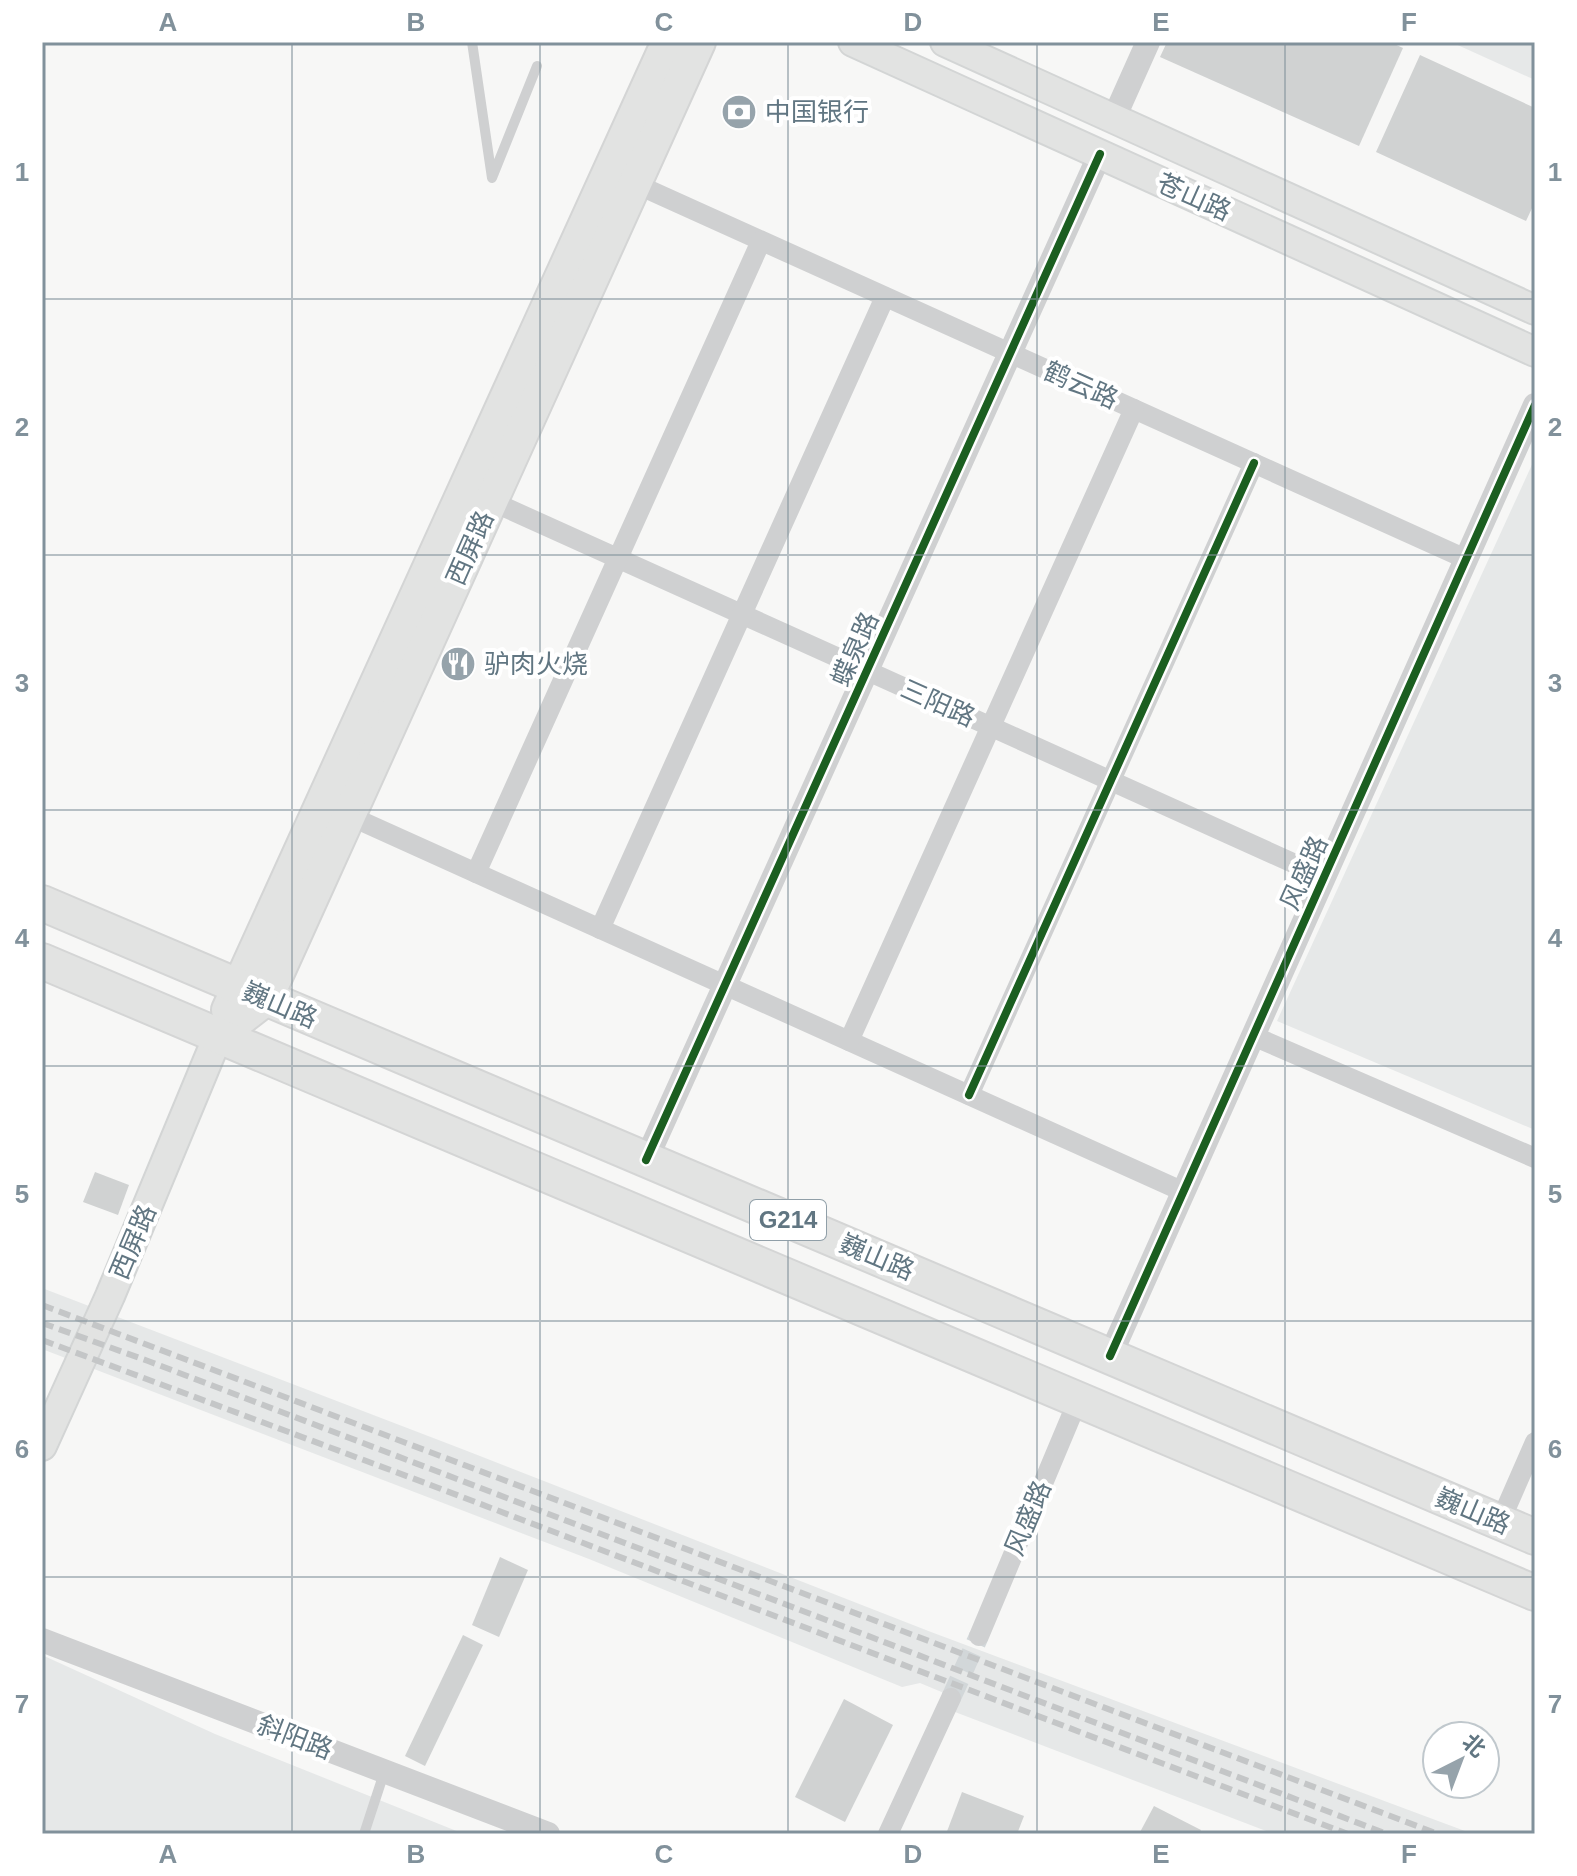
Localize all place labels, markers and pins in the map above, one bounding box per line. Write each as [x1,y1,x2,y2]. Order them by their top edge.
bank icon: 中国银行 [720,93,758,131]
place label: 中国银行 [765,97,869,127]
restaurant icon: 驴肉火烧 [439,645,477,683]
place label: 驴肉火烧 [484,649,588,679]

